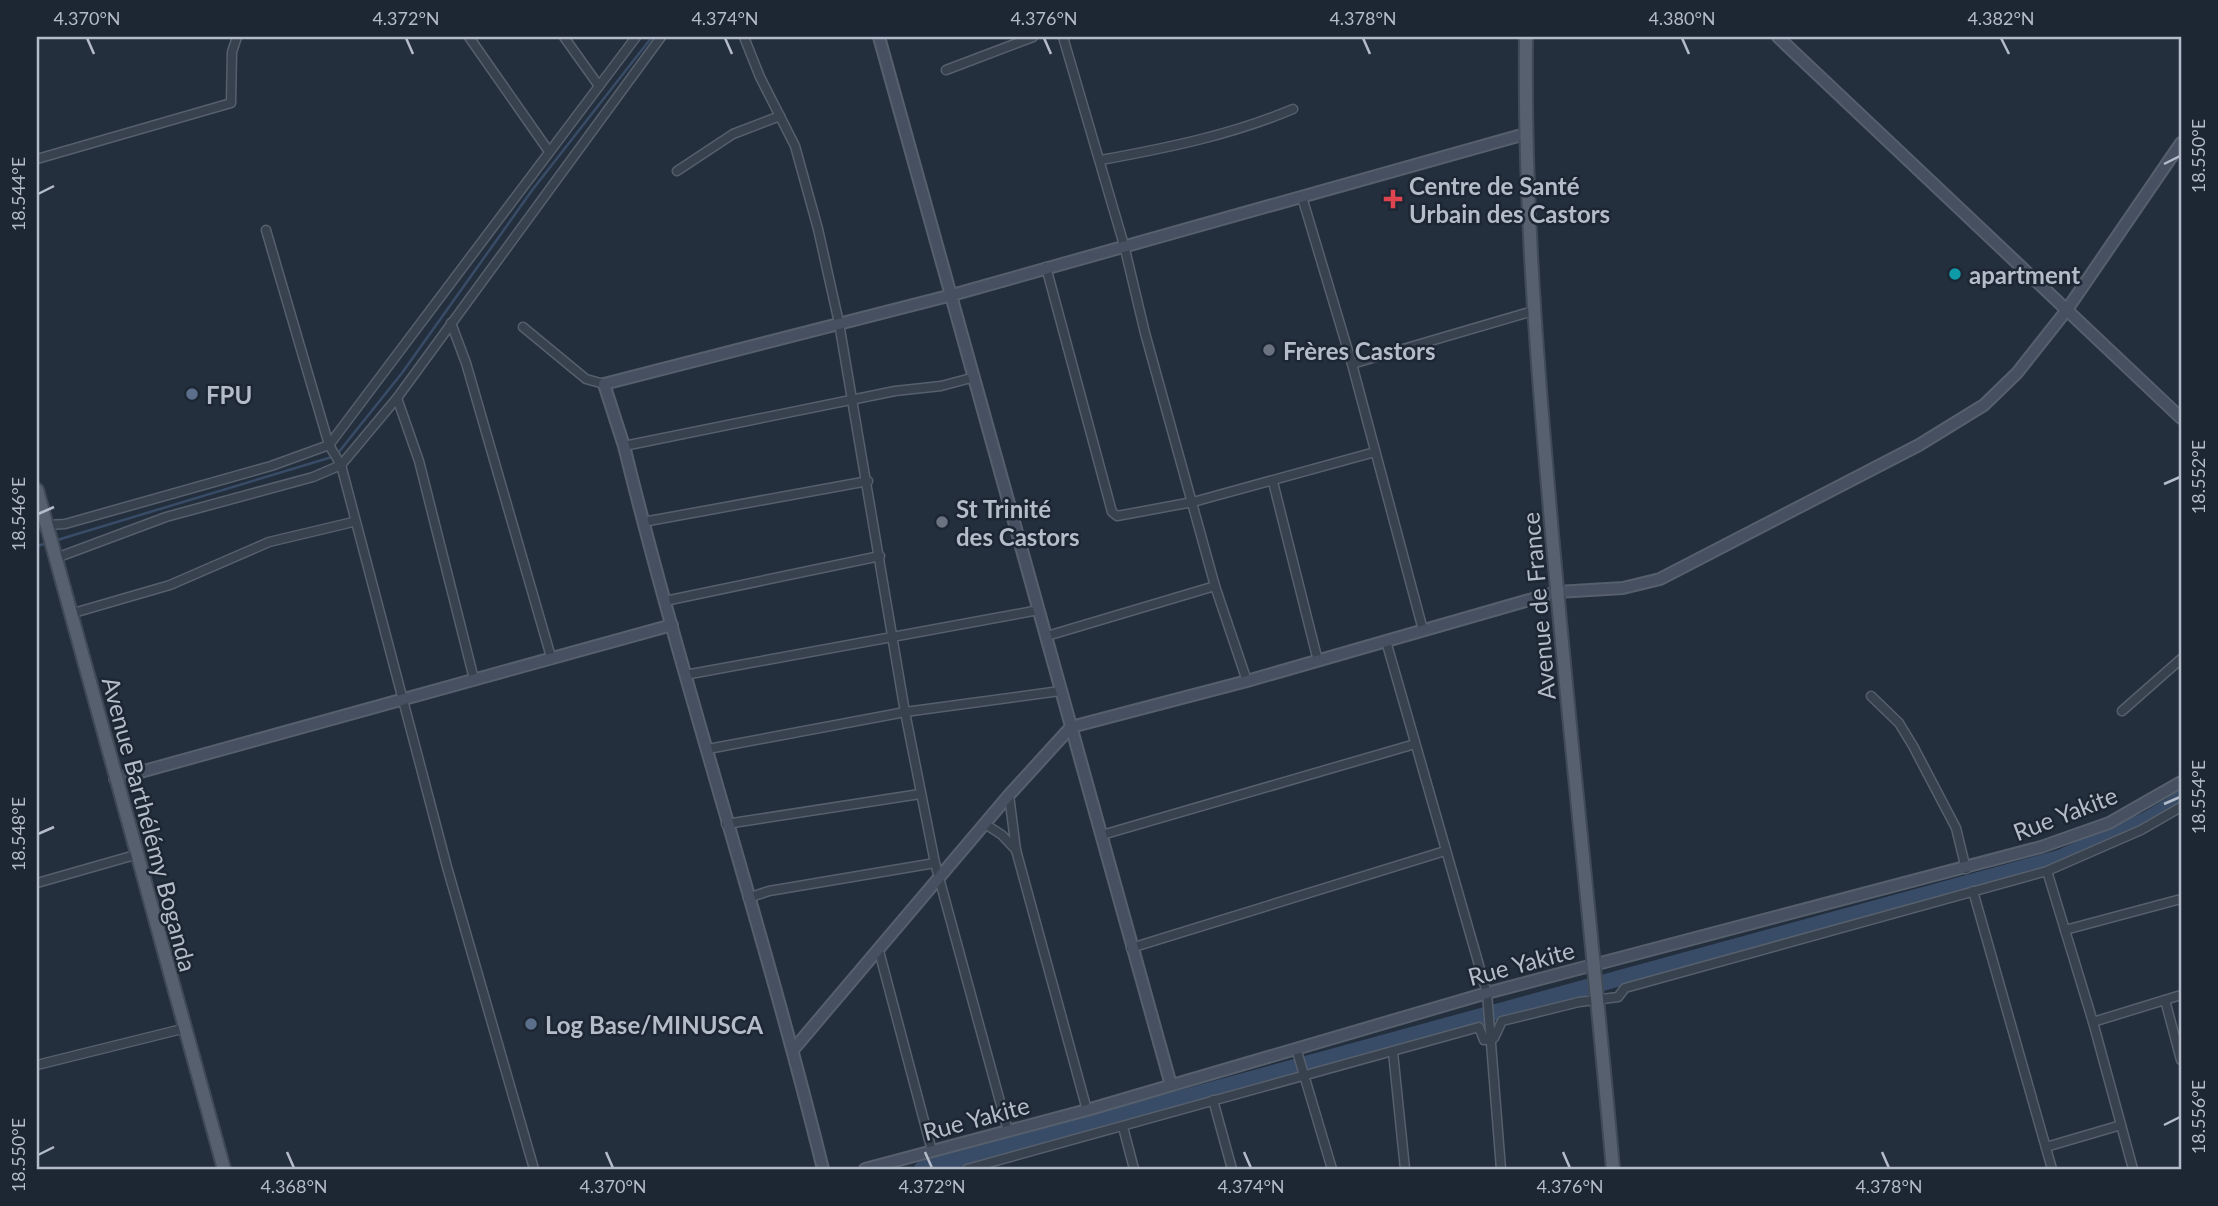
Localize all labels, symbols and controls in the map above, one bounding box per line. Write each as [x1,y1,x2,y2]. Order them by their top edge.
text: 4.370°N [53,7,121,29]
text: 4.372°N [372,7,440,29]
text: 4.374°N [691,7,759,29]
text: 4.376°N [1010,7,1078,29]
text: 4.378°N [1329,7,1397,29]
text: 4.380°N [1648,7,1716,29]
text: 4.382°N [1967,7,2035,29]
text: 18.550°E [2187,119,2209,193]
text: 18.544°E [7,157,29,231]
place label: Centre de Santé Urbain des Castors [1409,171,1610,228]
marker: Centre de Santé Urbain des Castors [1383,189,1403,209]
place label: apartment [1969,260,2080,289]
marker: apartment [1947,266,1963,282]
place label: Frères Castors [1283,336,1436,365]
marker: Frères Castors [1261,342,1277,358]
place label: FPU [206,380,252,409]
marker: FPU [184,386,200,402]
text: 18.552°E [2187,440,2209,514]
text: 18.546°E [7,477,29,551]
place label: St Trinité des Castors [956,494,1080,551]
street label: Avenue de France [1515,511,1561,701]
marker: St Trinité des Castors [934,514,950,530]
street label: Avenue Barthélémy Boganda [97,673,203,975]
text: 18.554°E [2187,760,2209,834]
street label: Rue Yakite [2009,780,2121,846]
text: 18.548°E [7,797,29,871]
street label: Rue Yakite [1464,935,1578,991]
place label: Log Base/MINUSCA [545,1010,764,1039]
marker: Log Base/MINUSCA [523,1016,539,1032]
text: 18.556°E [2187,1080,2209,1154]
street label: Rue Yakite [919,1090,1033,1146]
text: 18.550°E [7,1118,29,1192]
text: 4.368°N [260,1175,328,1197]
text: 4.370°N [579,1175,647,1197]
text: 4.372°N [898,1175,966,1197]
text: 4.374°N [1217,1175,1285,1197]
text: 4.376°N [1536,1175,1604,1197]
text: 4.378°N [1855,1175,1923,1197]

